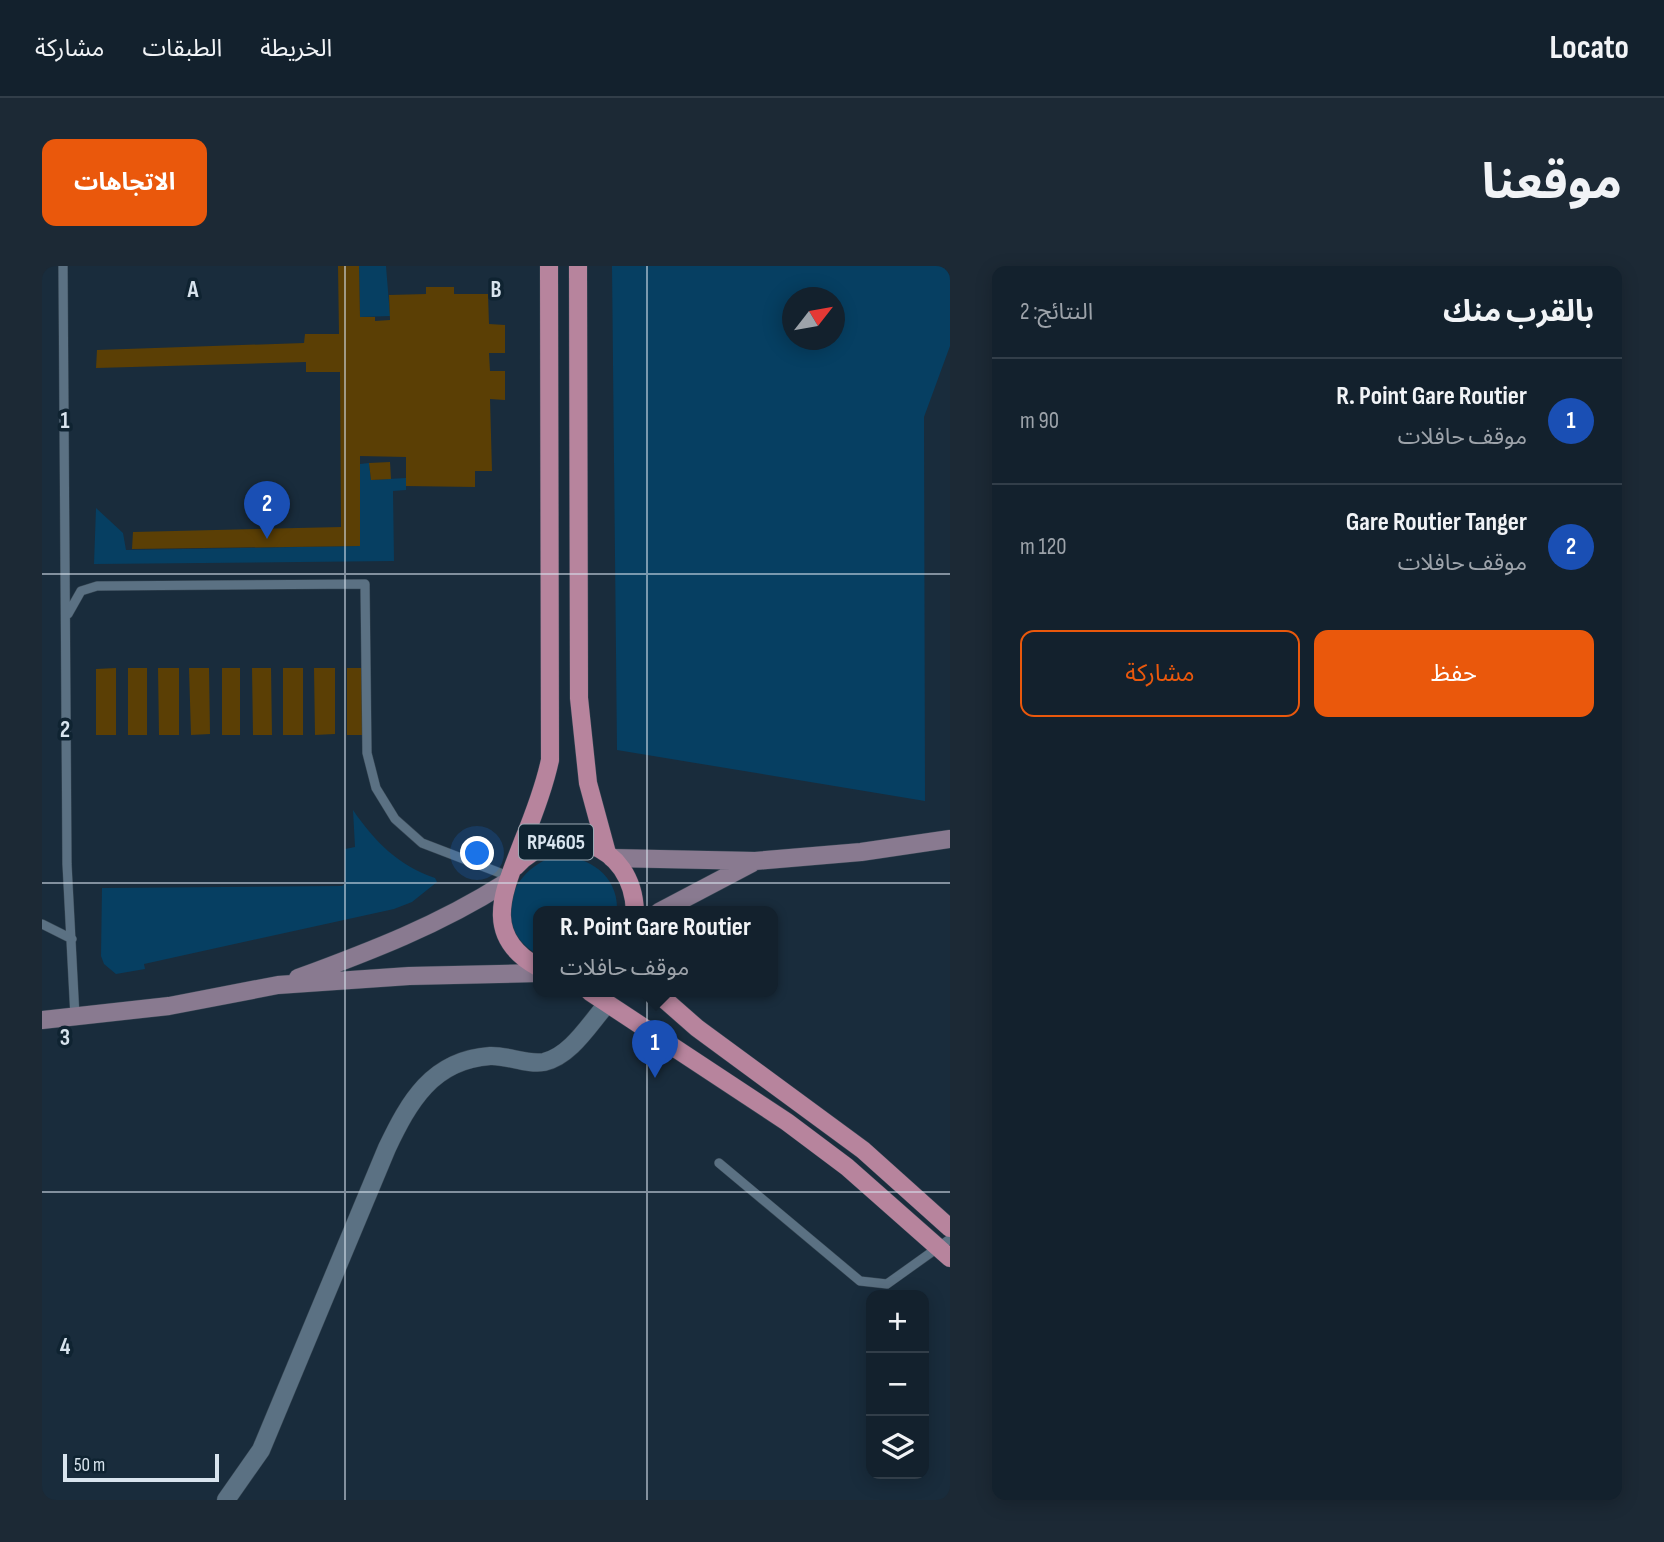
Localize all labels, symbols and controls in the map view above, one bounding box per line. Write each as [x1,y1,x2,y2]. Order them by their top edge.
text: Locato [1550,28,1629,68]
text: مشاركة [35,34,104,63]
text: الطبقات [142,34,222,63]
text: الخريطة [260,34,332,63]
button: الاتجاهات [42,139,207,226]
text: موقعنا [1482,154,1622,213]
text: A [187,276,200,304]
text: B [491,276,502,304]
north arrow [782,287,845,350]
text: بالقرب منك [1443,294,1594,330]
text: النتائج: 2 [1020,298,1093,326]
text: R. Point Gare Routier [1336,381,1527,412]
text: 1 [60,407,70,435]
text: 90 m [1020,407,1059,435]
text: 1 [1566,407,1576,435]
text: موقف حافلات [1398,423,1527,451]
pin: 2 [244,481,290,539]
text: Gare Routier Tanger [1346,507,1527,538]
text: 120 m [1020,533,1067,561]
text: 2 [1566,533,1576,561]
text: موقف حافلات [1398,549,1527,577]
button: مشاركة [1020,630,1300,717]
button: حفظ [1314,630,1594,717]
text: 2 [60,716,70,744]
road number: RP4605 [519,824,593,860]
your location [460,836,494,870]
popup [533,906,778,997]
text: R. Point Gare Routier [560,912,751,943]
text: موقف حافلات [560,954,689,982]
pin: 1 [632,1020,678,1078]
text: 3 [60,1024,70,1052]
map controls [866,1290,929,1479]
button: + [866,1290,929,1353]
text: 4 [60,1333,71,1361]
button: − [866,1353,929,1416]
button: layers [866,1416,929,1479]
scale bar [63,1451,219,1483]
text: 50 m [74,1454,105,1477]

